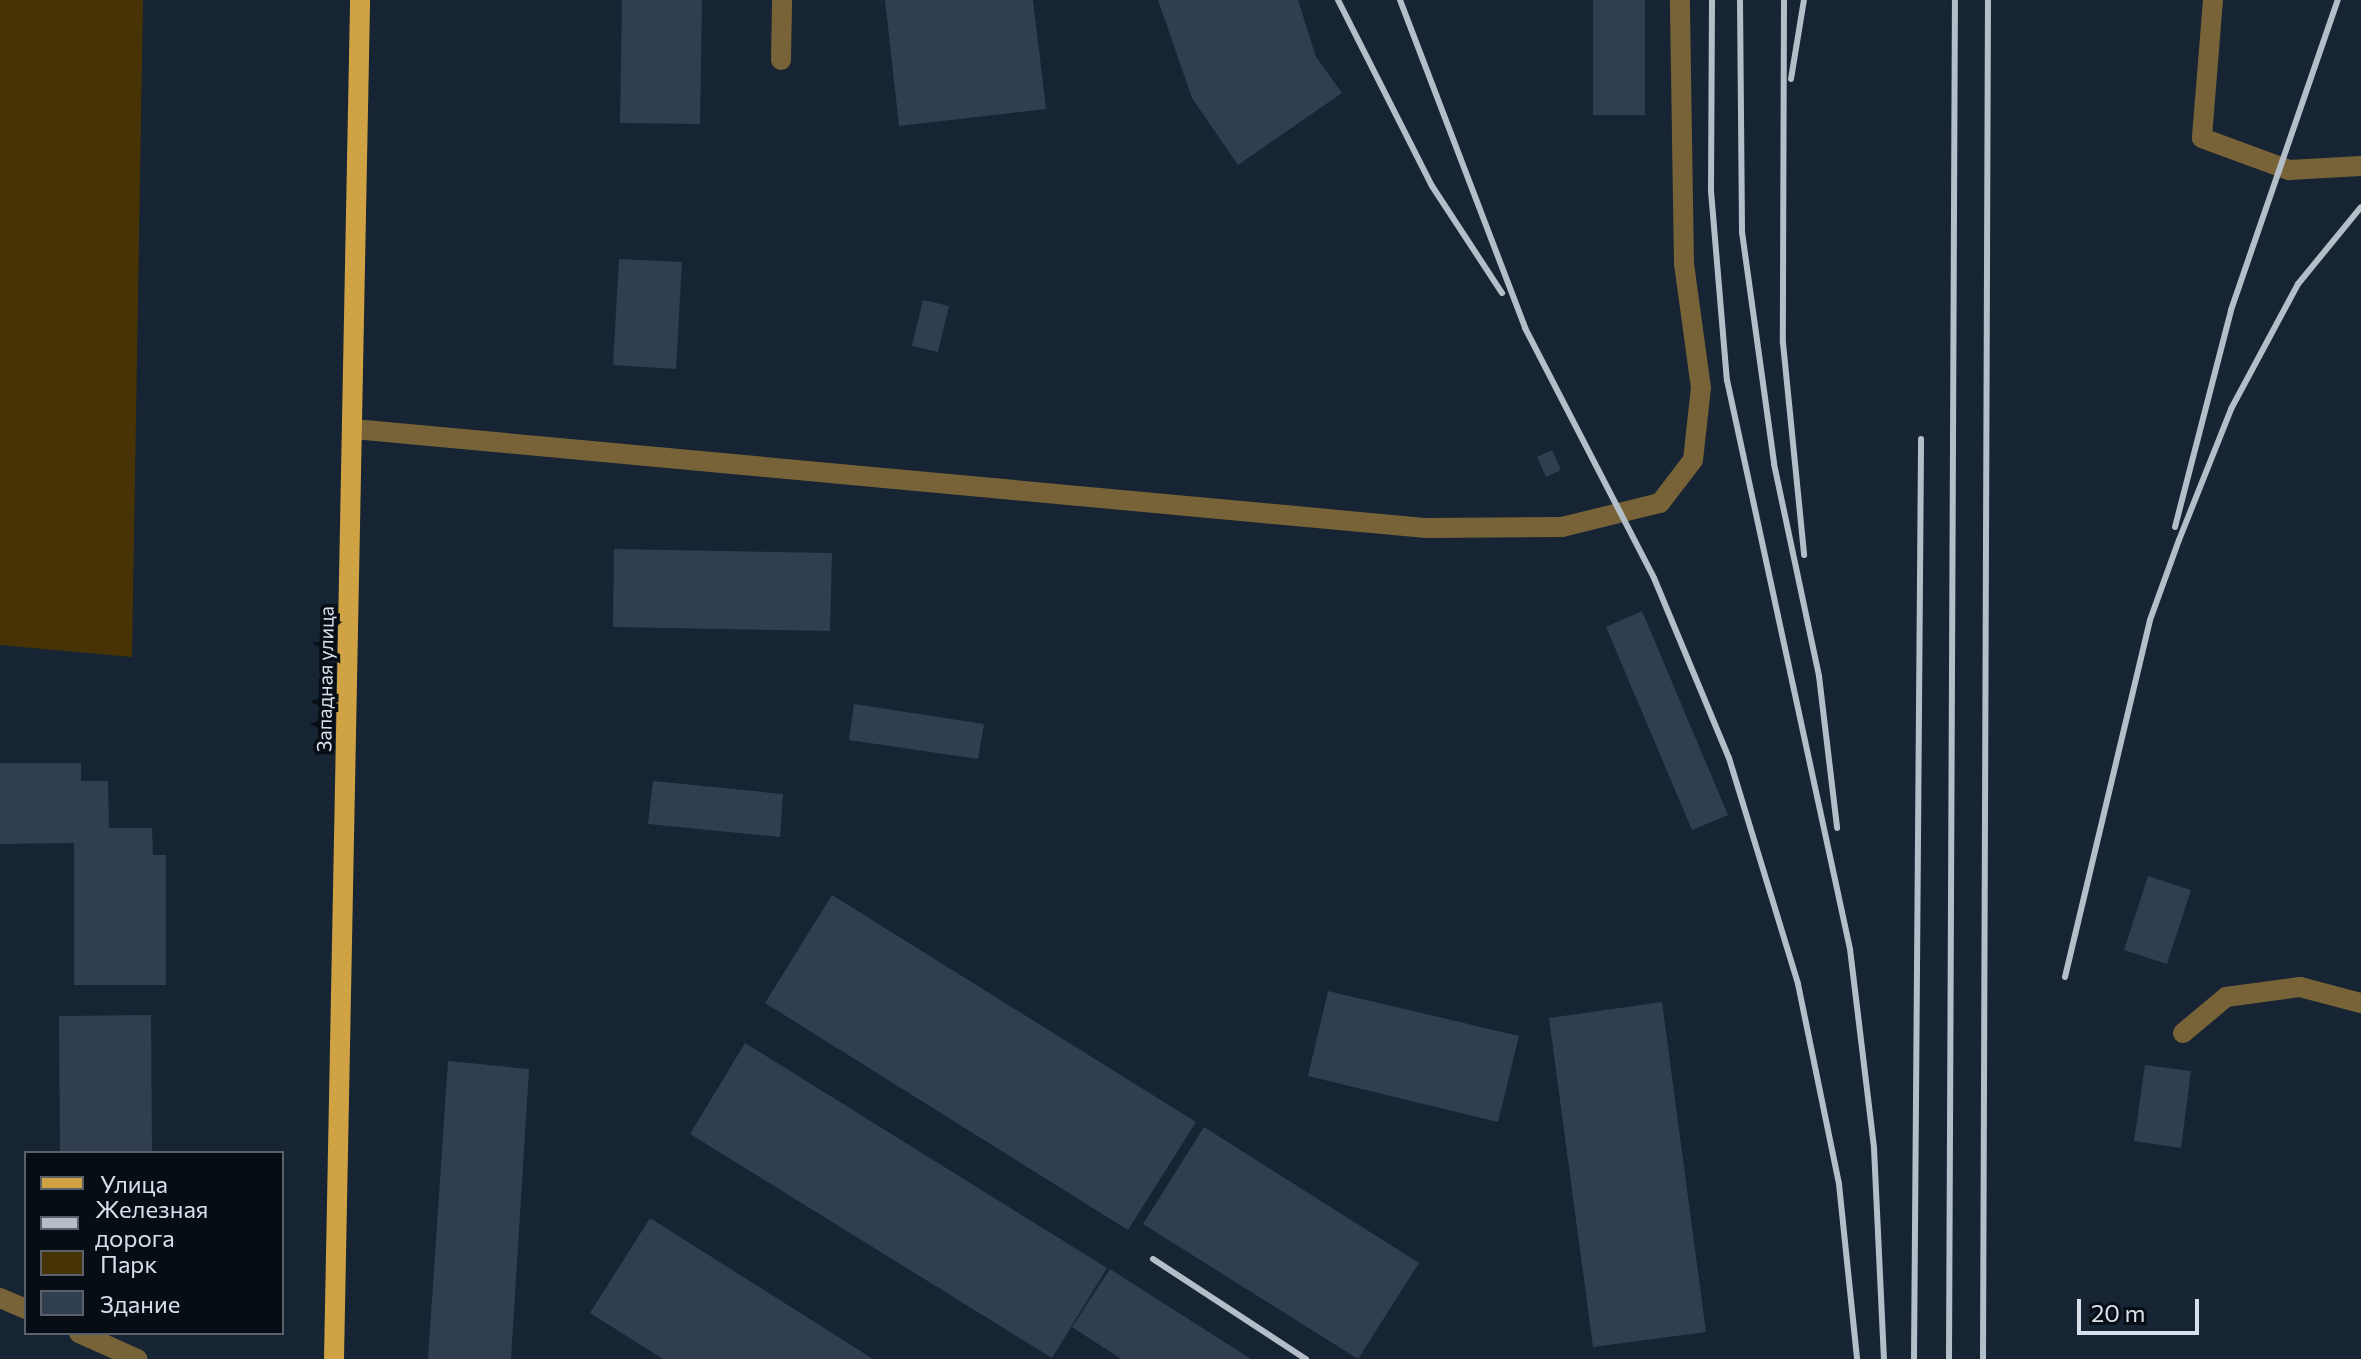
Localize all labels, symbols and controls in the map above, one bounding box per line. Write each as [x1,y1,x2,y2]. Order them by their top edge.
street label: Западная улица [312,606,338,752]
legend [24,1151,284,1335]
text: Улица [100,1169,168,1198]
text: Железная дорога [95,1194,208,1252]
text: Парк [100,1249,157,1278]
scale bar [2081,1283,2203,1333]
text: Здание [100,1289,180,1318]
text: 20 m [2091,1298,2145,1327]

